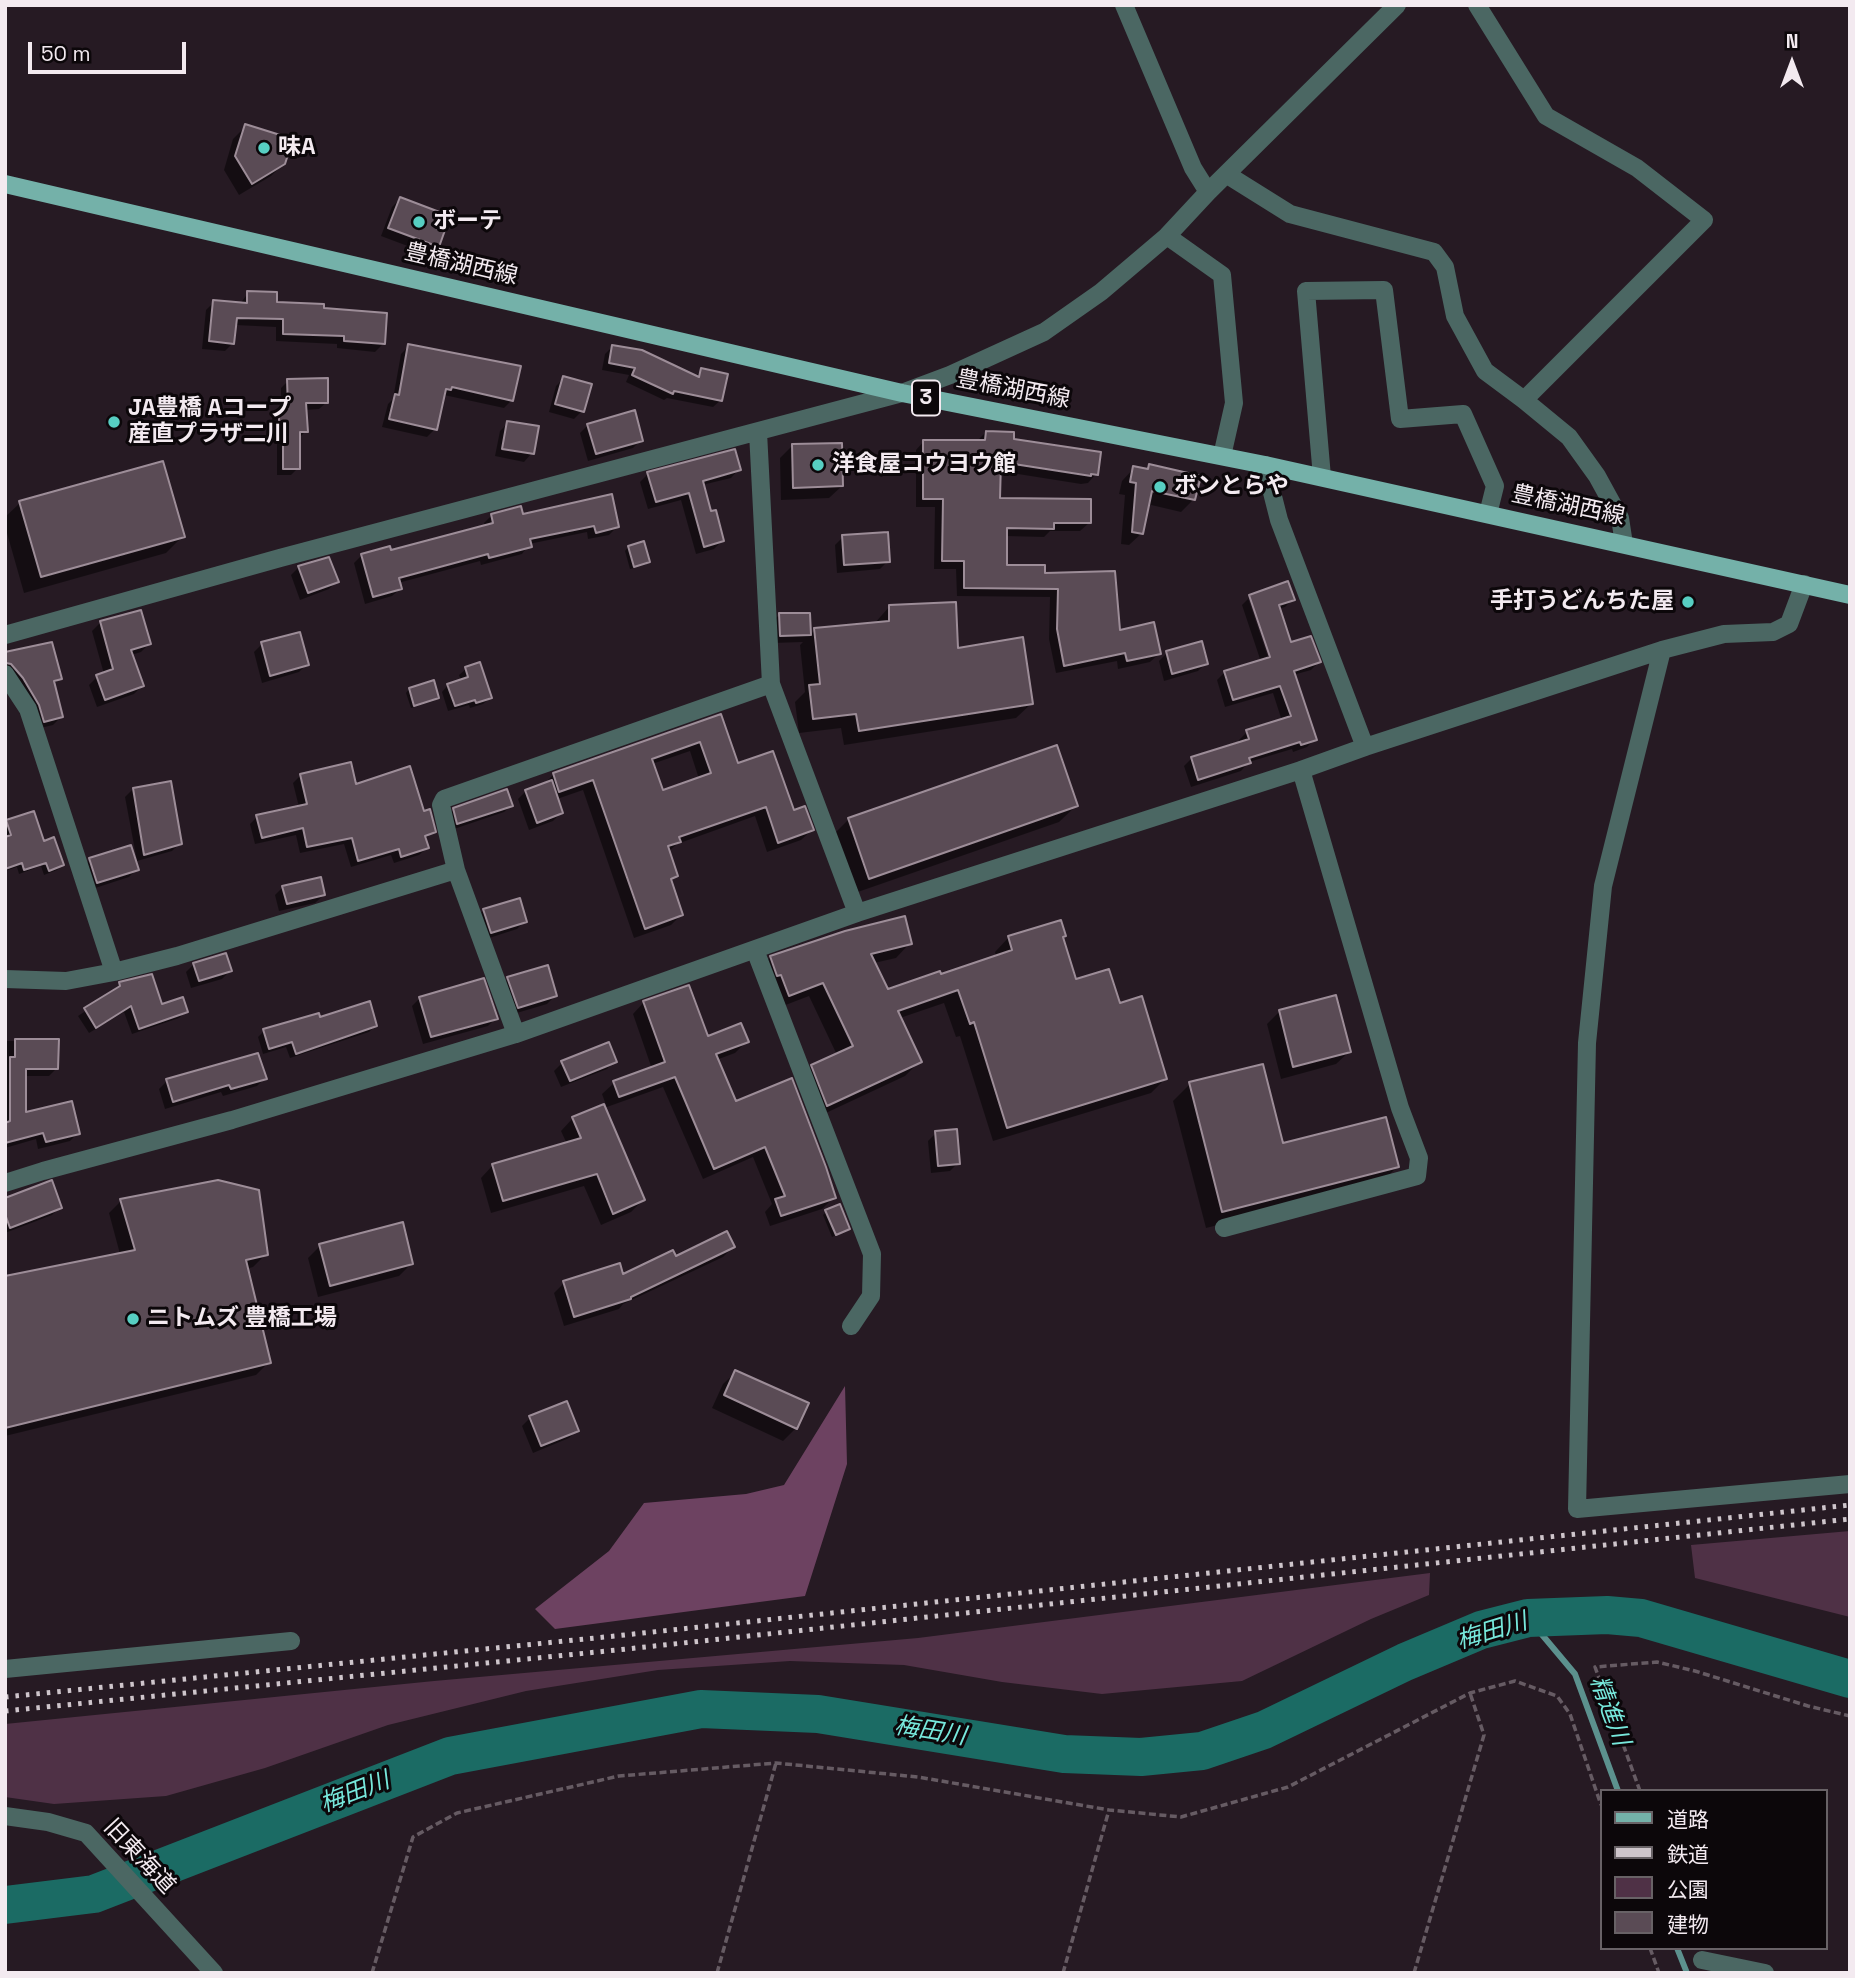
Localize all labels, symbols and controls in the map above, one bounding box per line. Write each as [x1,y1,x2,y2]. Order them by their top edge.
scale bar [32,28,189,72]
north arrow [1757,28,1827,98]
text: N [1786,29,1798,54]
text: 50 m [41,40,91,67]
place label: 味A [278,134,316,162]
marker: 味A [256,140,272,156]
place label: ボーテ [433,208,502,236]
marker: ボーテ [411,214,427,230]
street label: 豊橋湖西線 [402,239,520,291]
street label: 豊橋湖西線 [954,365,1072,415]
road number: 3 [912,380,940,416]
place label: JA豊橋 Aコープ 産直プラザ二川 [128,395,291,449]
marker: JA豊橋 Aコープ 産直プラザ二川 [106,414,122,430]
place label: 洋食屋コウヨウ館 [832,451,1016,479]
marker: 洋食屋コウヨウ館 [810,457,826,473]
place label: ボンとらや [1174,473,1289,501]
marker: ボンとらや [1152,479,1168,495]
street label: 豊橋湖西線 [1509,481,1627,531]
place label: 手打うどんちた屋 [1490,588,1674,616]
marker: 手打うどんちた屋 [1680,594,1696,610]
place label: ニトムズ 豊橋工場 [147,1305,337,1333]
marker: ニトムズ 豊橋工場 [125,1311,141,1327]
water label: 梅田川 [1453,1608,1531,1656]
water label: 精進川 [1583,1672,1635,1750]
water label: 梅田川 [892,1712,968,1752]
water label: 梅田川 [316,1767,394,1819]
legend [1600,1789,1827,1950]
text: 道路 [1667,1806,1709,1833]
street label: 旧東海道 [98,1814,180,1900]
text: 鉄道 [1667,1841,1709,1868]
text: 公園 [1667,1876,1709,1903]
text: 建物 [1667,1911,1709,1938]

